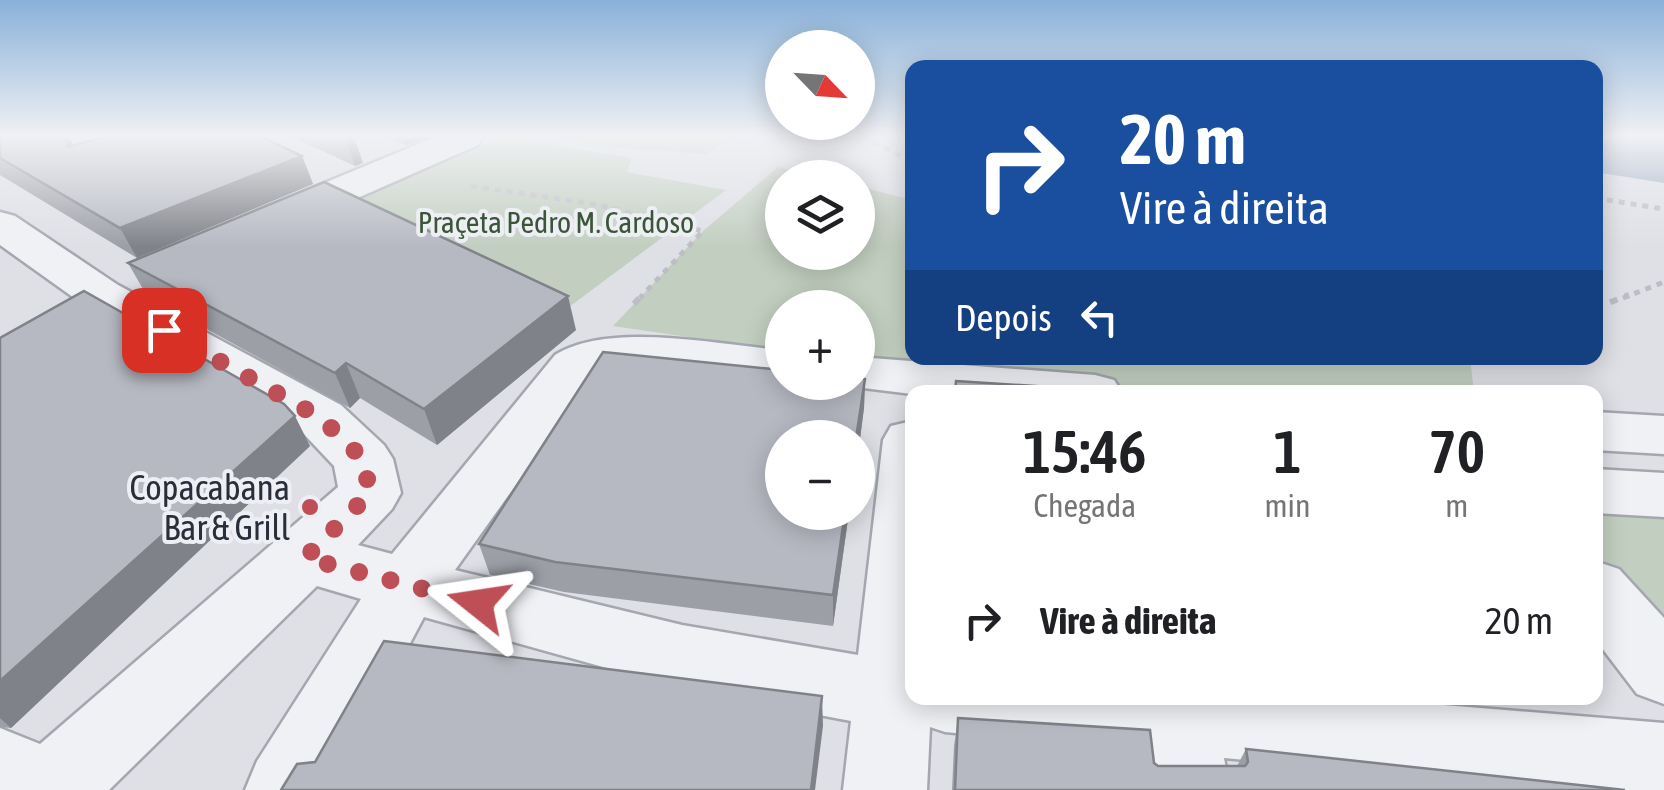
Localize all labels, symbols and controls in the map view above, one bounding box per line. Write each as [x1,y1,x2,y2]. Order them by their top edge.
north arrow [765,30,875,140]
map controls [765,30,875,530]
text: 20 m [1120,99,1246,179]
icon: right [955,100,1085,230]
button: layers [765,160,875,270]
text: Vire à direita [1120,182,1329,234]
park label: Praçeta Pedro M. Cardoso [418,205,694,239]
pin [122,288,207,373]
button: + [765,290,875,400]
icon: left [1072,290,1127,345]
text: Depois [955,296,1052,339]
icon: arrive [137,303,192,358]
text: 15:46 [1023,417,1147,486]
text: 1 [1273,417,1302,486]
text: 70 [1429,417,1485,486]
button: − [765,420,875,530]
place label: Copacabana Bar & Grill [130,467,290,547]
text: Chegada [1034,487,1136,524]
text: min [1265,487,1311,524]
text: m [1445,487,1468,524]
marker: Copacabana Bar & Grill [299,496,321,518]
position arrow [426,551,530,655]
icon: right [955,593,1010,648]
text: Vire à direita [1040,599,1216,642]
text: 20 m [1485,599,1553,642]

